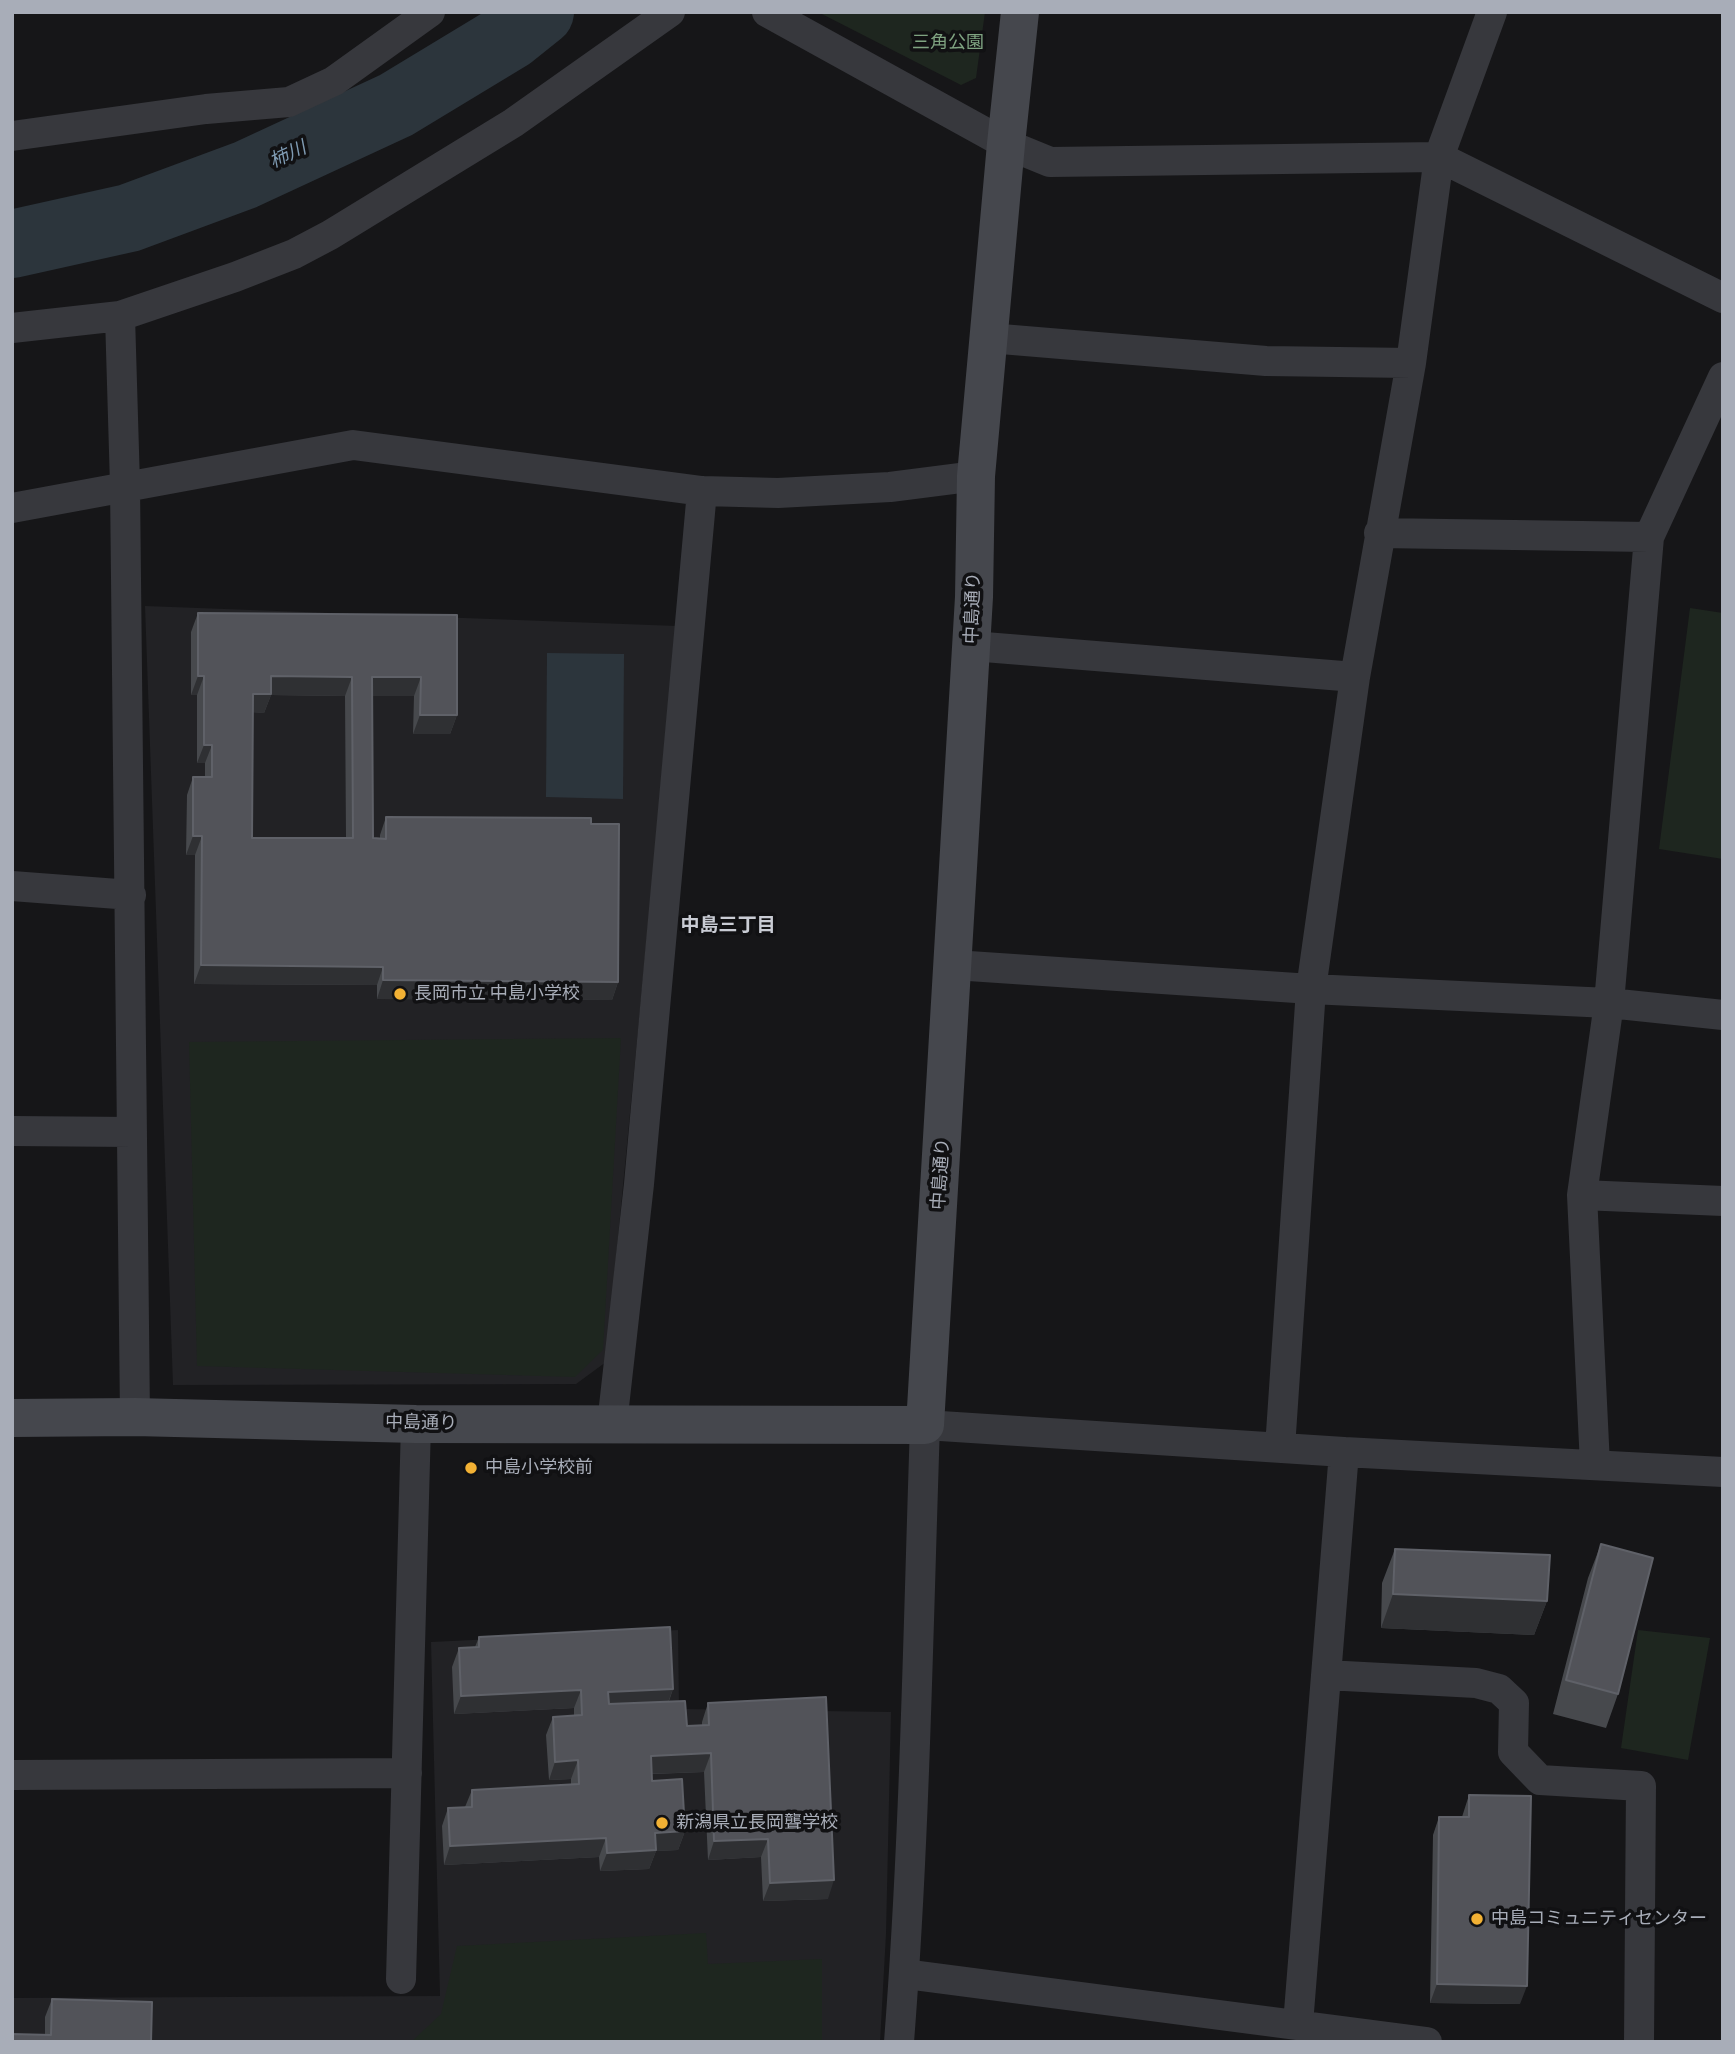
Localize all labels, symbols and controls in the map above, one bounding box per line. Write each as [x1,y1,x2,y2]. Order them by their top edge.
park label: 三角公園 [912,32,984,54]
water label: 柿川 [266,137,310,173]
street label: 中島通り [961,572,985,644]
district label: 中島三丁目 [681,915,775,937]
place label: 長岡市立 中島小学校 [414,983,580,1005]
marker: 長岡市立 中島小学校 [392,986,408,1002]
street label: 中島通り [928,1137,954,1211]
street label: 中島通り [385,1412,457,1434]
place label: 中島小学校前 [485,1457,593,1479]
marker: 中島小学校前 [463,1460,479,1476]
place label: 新潟県立長岡聾学校 [676,1812,838,1834]
marker: 新潟県立長岡聾学校 [654,1815,670,1831]
place label: 中島コミュニティセンター [1491,1908,1707,1930]
marker: 中島コミュニティセンター [1469,1911,1485,1927]

